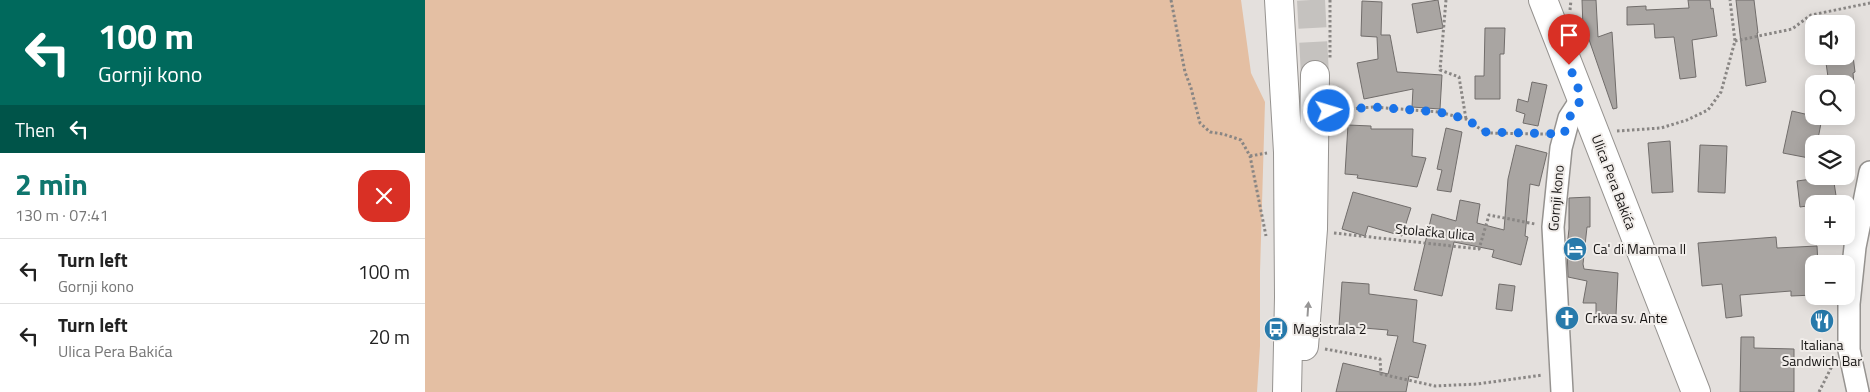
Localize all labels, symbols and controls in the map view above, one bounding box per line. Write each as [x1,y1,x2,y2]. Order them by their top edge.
text: 100 m [98,9,194,63]
pin [1548,14,1590,65]
map controls [1805,15,1855,305]
button: sound [1805,15,1855,65]
icon: left [15,20,80,85]
icon: arrive [1555,21,1583,49]
text: Gornji kono [98,57,202,91]
button: search [1805,75,1855,125]
position arrow [1302,84,1354,136]
text: Then [15,115,55,144]
icon: left [65,115,93,143]
street label: Ulica Pera Bakića [1587,131,1642,232]
button: layers [1805,135,1855,185]
text: 2 min [15,161,88,207]
street label: Gornji kono [1542,164,1569,232]
button: close [358,170,410,222]
button: + [1805,195,1855,245]
text: 130 m · 07:41 [15,203,109,227]
street label: Stolačka ulica [1394,218,1476,245]
hotel icon: Ca' di Mamma II [1562,236,1588,262]
place label: Ca' di Mamma II [1593,238,1686,259]
text: Turn left [58,245,128,274]
button: − [1805,255,1855,305]
icon: left [15,257,43,285]
text: 100 m [358,257,410,286]
text: Gornji kono [58,274,134,298]
one-way arrow [1304,300,1312,316]
church icon: Crkva sv. Ante [1554,305,1580,331]
place label: Crkva sv. Ante [1585,307,1667,328]
restaurant icon: Italiana Sandwich Bar [1809,308,1835,334]
text: Turn left [58,310,128,339]
bus stop icon: Magistrala 2 [1263,316,1289,342]
place label: Magistrala 2 [1293,318,1367,339]
icon: left [15,322,43,350]
text: 20 m [369,322,410,351]
place label: Italiana Sandwich Bar [1782,334,1862,371]
text: Ulica Pera Bakića [58,339,173,363]

